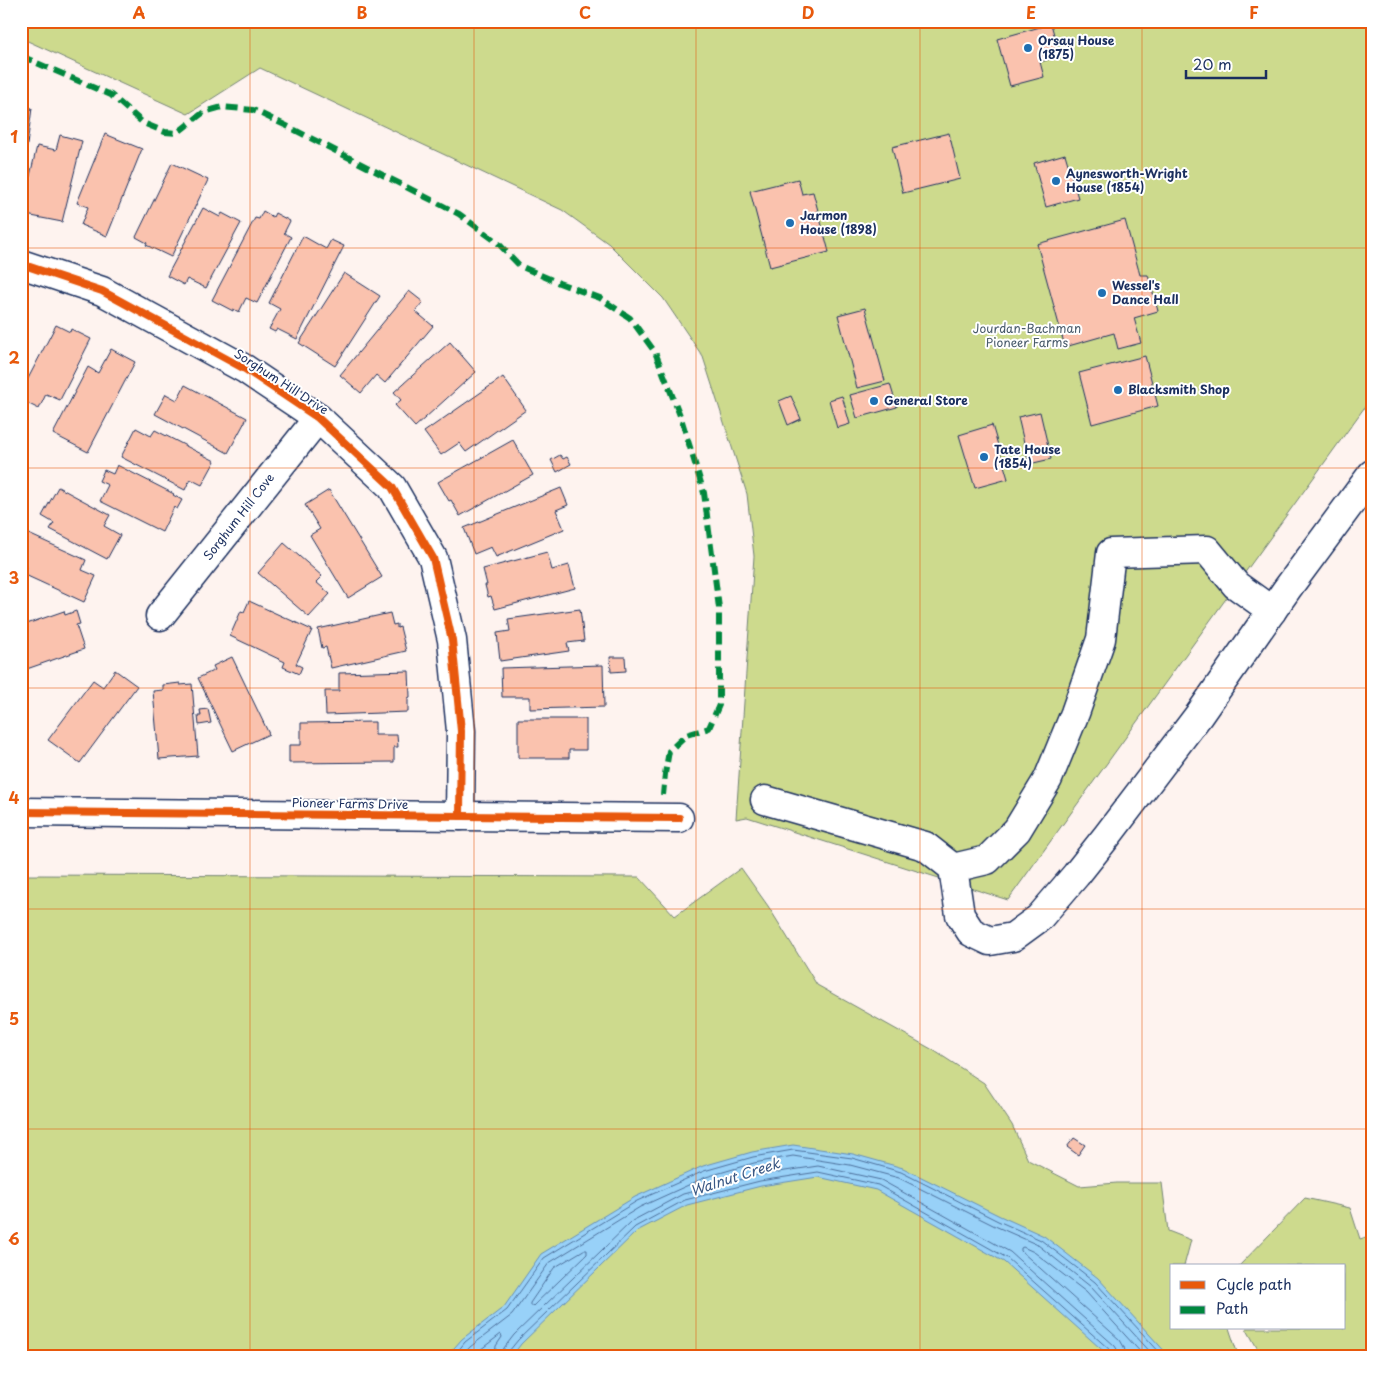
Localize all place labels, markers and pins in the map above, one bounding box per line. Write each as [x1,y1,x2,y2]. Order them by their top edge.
place label: Orsay House (1875) [1038,31,1115,63]
marker: Orsay House (1875) [1022,42,1034,54]
place label: Aynesworth-Wright House (1854) [1066,164,1188,196]
marker: Aynesworth-Wright House (1854) [1050,175,1062,187]
place label: Jarmon House (1898) [800,206,877,238]
marker: Jarmon House (1898) [784,217,796,229]
place label: Wessel's Dance Hall [1112,276,1178,308]
marker: Wessel's Dance Hall [1096,287,1108,299]
place label: Blacksmith Shop [1128,380,1230,398]
marker: Blacksmith Shop [1112,384,1124,396]
place label: General Store [884,391,968,409]
marker: General Store [868,395,880,407]
place label: Tate House (1854) [994,440,1061,472]
marker: Tate House (1854) [978,451,990,463]

